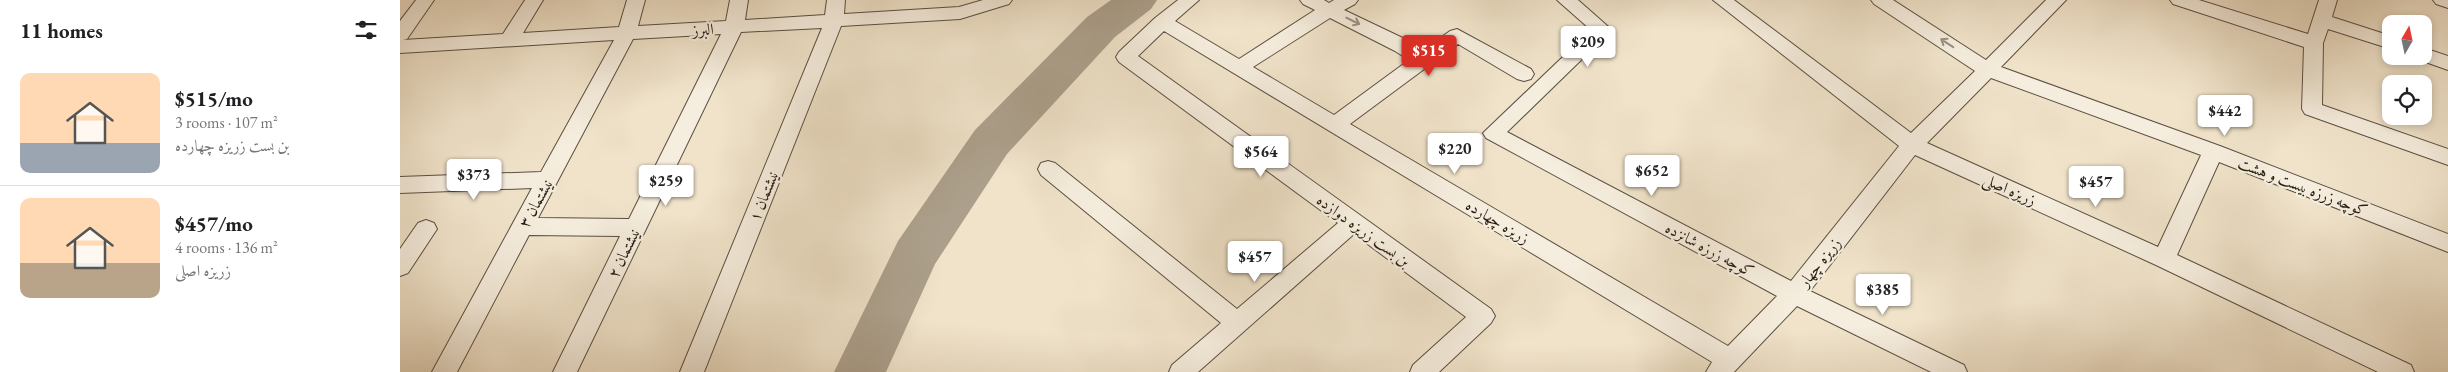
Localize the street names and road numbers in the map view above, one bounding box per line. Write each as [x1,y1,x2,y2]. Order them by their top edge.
street label: البرز [690,18,714,41]
street label: کوچه زرزه بیست و هشت [2235,152,2371,222]
street label: نيشتمان ۱ [744,168,783,224]
street label: زریزه اصلی [1980,168,2040,211]
street label: نيشتمان ۳ [514,175,557,231]
street label: بن بست زریزه دوازده [1313,189,1415,272]
street label: زریزه چهارده [1462,194,1533,249]
street label: کوچه زرزه شانزده [1661,217,1758,283]
street label: نيشتمان ۲ [603,225,644,281]
street label: زریزه چهار [1792,233,1845,293]

